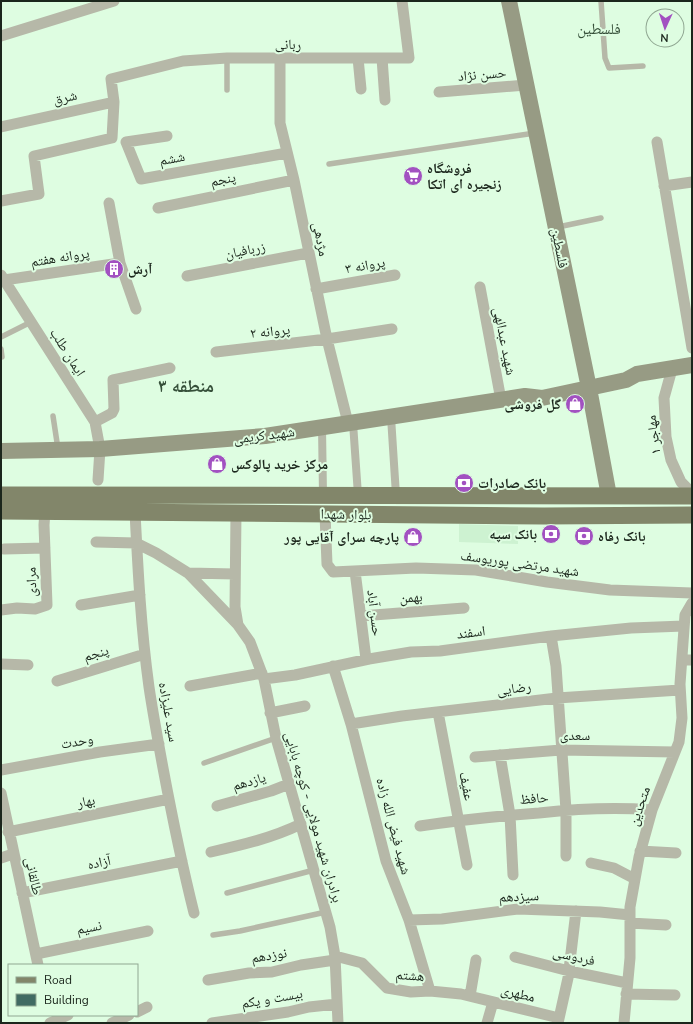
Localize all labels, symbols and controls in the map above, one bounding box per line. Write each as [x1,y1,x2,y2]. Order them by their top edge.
north arrow [645,8,685,48]
district label: فلسطین [577,19,621,39]
text: N [660,30,669,45]
street label: ربانی [275,35,301,54]
street label: حسن نژاد [457,63,507,86]
street label: شرق [51,86,79,109]
street label: ششم [158,147,186,170]
place label: فروشگاه زنجیره ای اتکا [427,159,502,194]
supermarket icon: فروشگاه زنجیره ای اتکا [402,165,424,187]
street label: پنجم [209,167,238,191]
street label: مژدهی [308,220,333,258]
street label: فلسطین [546,226,573,270]
street label: زربافیان [223,237,267,264]
street label: پروانه هفتم [29,243,91,271]
street label: پروانه ۳ [344,253,387,278]
building icon: آرش [103,258,125,280]
place label: آرش [128,260,152,279]
street label: شهید عبدالهی [489,305,520,377]
street label: پروانه ۲ [249,320,291,343]
street label: ایمان طلب [45,325,90,380]
district label: منطقه ۳ [158,374,214,398]
shop icon: گل فروشی [564,393,586,415]
place label: گل فروشی [504,395,561,414]
street label: مهاجر ۱ [642,414,665,456]
street label: شهید کریمی [232,422,296,449]
shop icon: مركز خريد پالوكس [206,453,228,475]
place label: مركز خريد پالوكس [231,455,328,474]
bank icon: بانک صادرات [453,472,475,494]
place label: بانک صادرات [478,474,546,493]
street label: بلوار شهدا [320,505,372,524]
bank icon: بانک سپه [540,523,562,545]
place label: بانک سپه [489,525,537,544]
bank icon: بانک رفاه [573,525,595,547]
shop icon: پارچه سرای آقایی پور [402,526,424,548]
place label: بانک رفاه [598,527,646,546]
place label: پارچه سرای آقایی پور [283,528,399,547]
street label: شهید مرتضی پوریوسف [459,546,580,581]
street label: مرادی [21,567,42,597]
street label: بهمن [399,587,423,608]
street label: حسن آباد [362,589,387,637]
street label: اسفند [456,621,486,644]
street label: پنجم [81,641,111,666]
street label: رضایی [496,677,532,700]
street label: سید علیزاده [154,681,183,744]
street label: سعدی [560,726,590,745]
street label: وحدت [59,729,95,754]
street label: برادران شهید مولایی - کوچه بابایی [280,729,347,905]
street label: یازدهم [230,768,268,795]
street label: عفیف [454,770,479,802]
street label: شهید فیض الله زاده [371,776,416,877]
street label: متحدین [624,784,655,828]
street label: حافظ [519,788,549,809]
street label: بهار [74,790,97,813]
street label: آزاده [86,851,113,874]
street label: طالقانی [20,855,47,897]
street label: سیزدهم [499,886,539,907]
street label: نسیم [75,916,104,939]
street label: فردوسی [551,942,597,971]
street label: نوزدهم [250,943,289,968]
legend [8,964,138,1016]
street label: هشتم [395,965,425,986]
text: Road [44,972,72,988]
street label: مطهری [499,980,537,1007]
street label: بیست و یکم [240,984,304,1013]
text: Building [44,992,89,1008]

